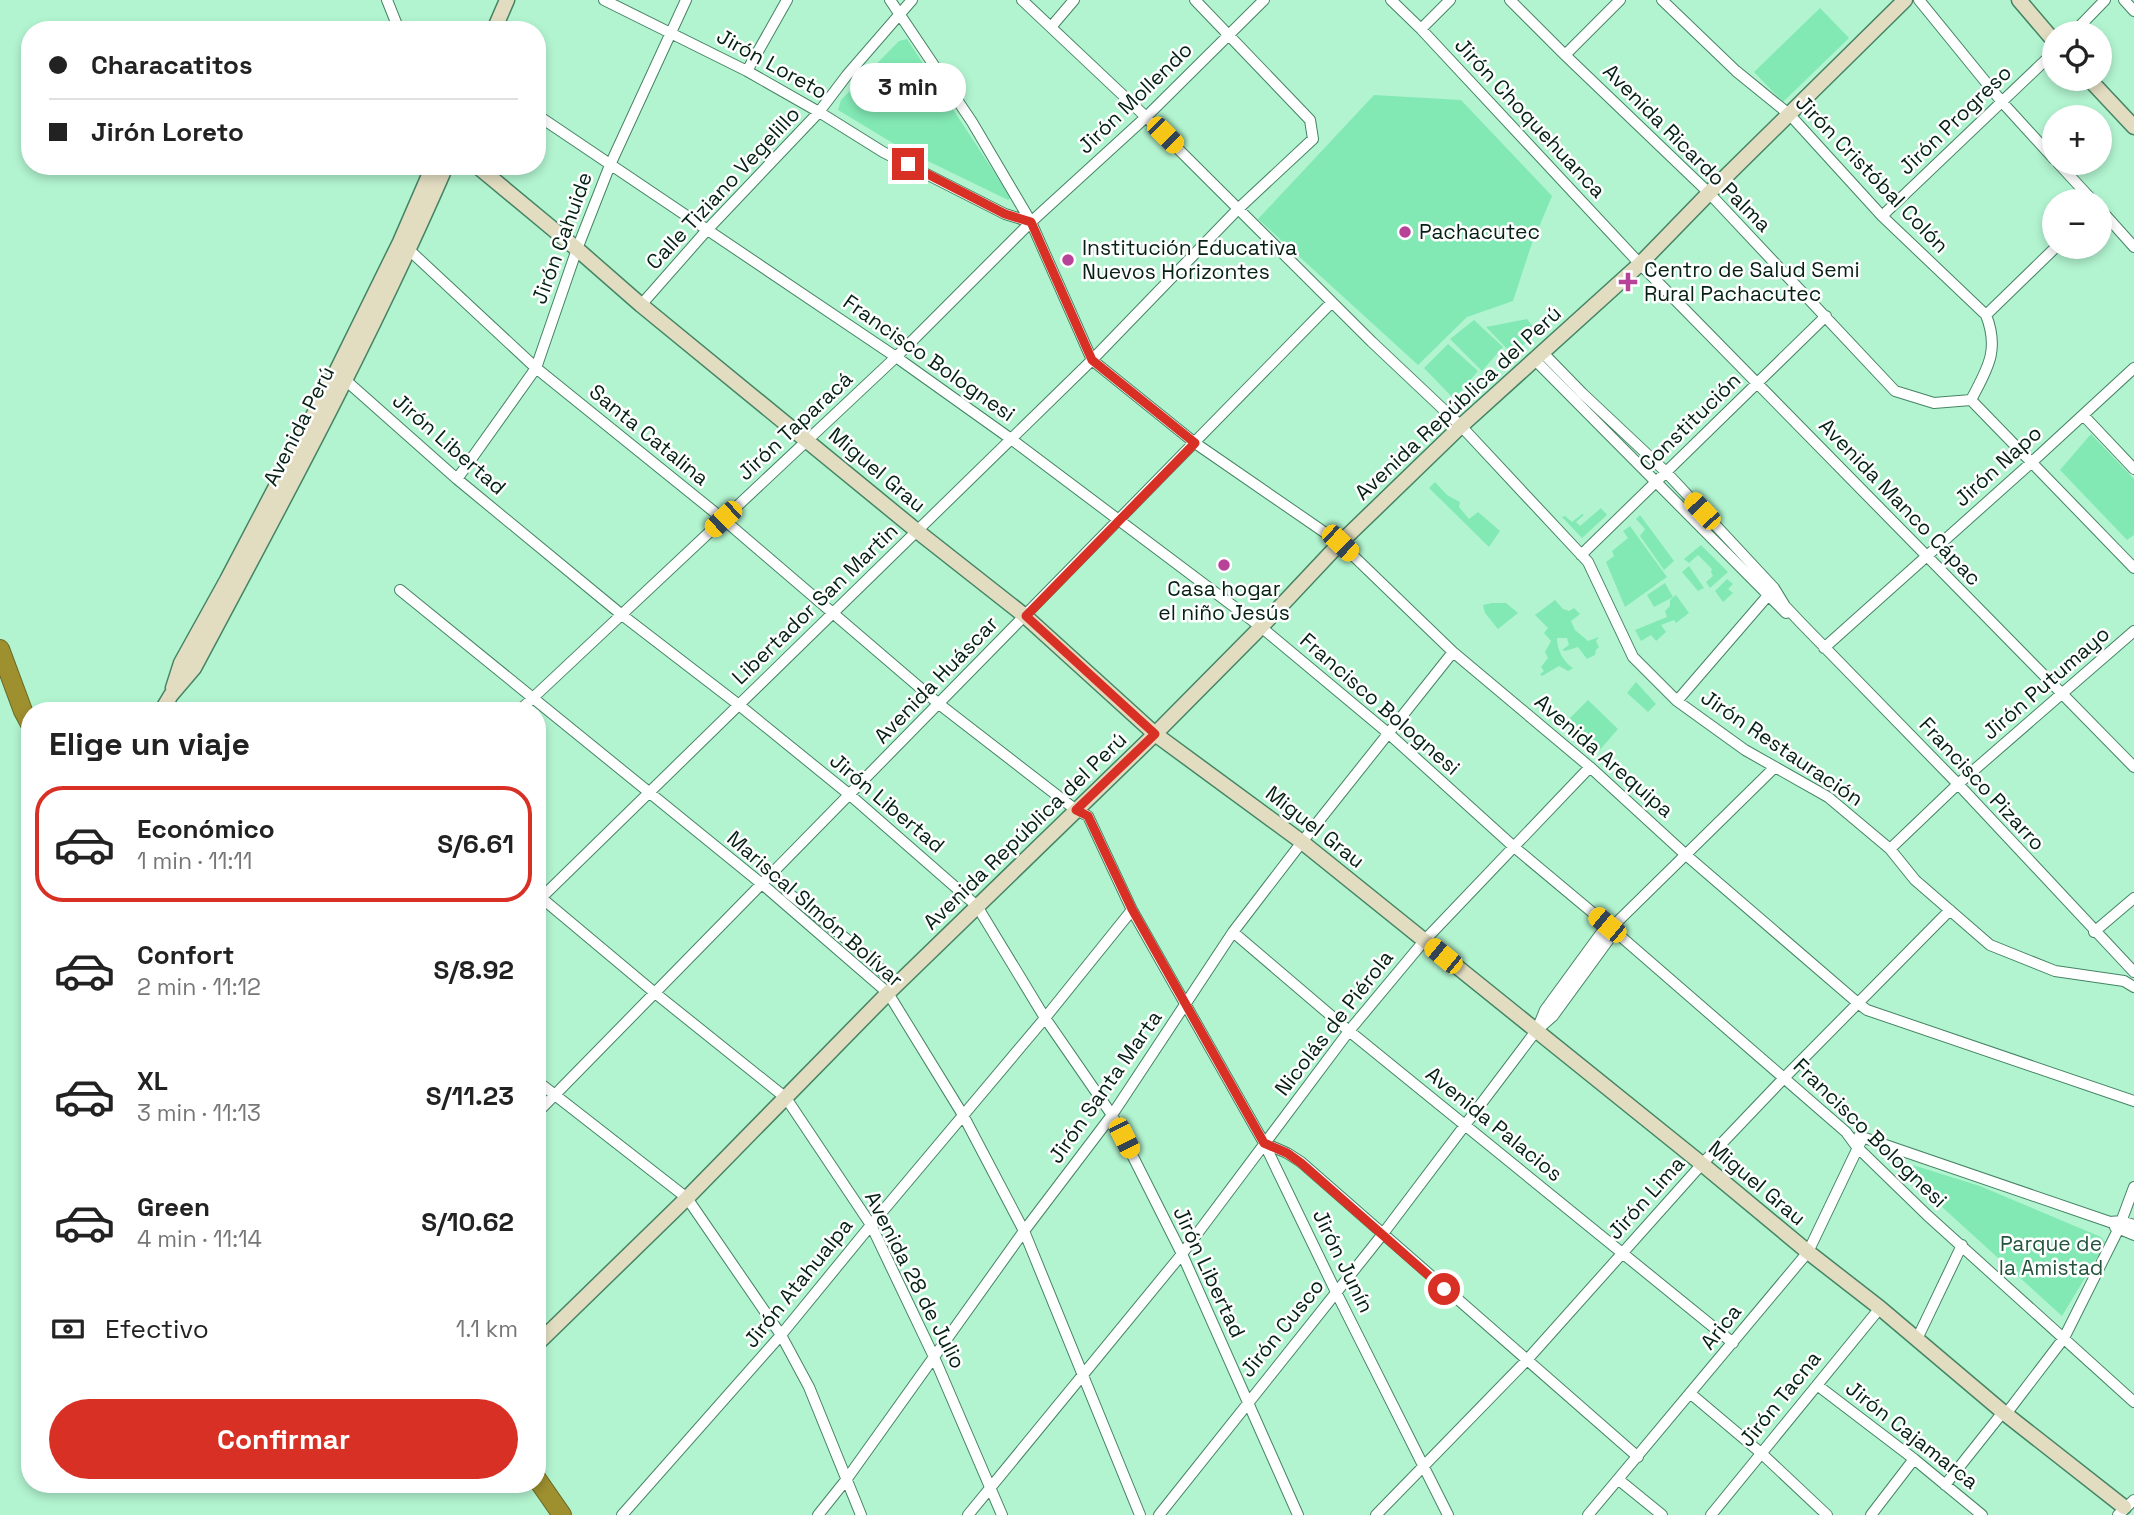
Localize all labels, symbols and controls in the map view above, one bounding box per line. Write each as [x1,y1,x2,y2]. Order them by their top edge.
map controls [2042,21,2112,259]
button: locate [2042,21,2112,91]
street label: Jirón Loreto [712,22,832,105]
street label: Jirón Choquehuanca [1449,32,1612,204]
street label: Jirón Mollendo [1071,36,1198,159]
text: Characatitos [91,48,253,82]
street label: Avenida Ricardo Palma [1597,58,1777,238]
street label: Jirón Progreso [1892,59,2017,180]
callout: 3 min [850,62,966,111]
text: 3 min [878,72,938,102]
street label: Jirón Cristóbal Colón [1790,89,1955,258]
street label: Calle Tiziano Vegelillo [640,100,805,275]
button: + [2042,105,2112,175]
car [1143,113,1188,157]
text: Jirón Loreto [91,115,244,149]
route end [892,148,924,180]
street label: Jirón Cahuide [525,168,598,308]
button: − [2042,189,2112,259]
place label: Pachacutec [1419,218,1540,245]
marker: Pachacutec [1397,224,1413,240]
place label: Institución Educativa Nuevos Horizontes [1082,234,1297,285]
marker: Institución Educativa Nuevos Horizontes [1060,252,1076,268]
place label: Centro de Salud Semi Rural Pachacutec [1644,256,1860,307]
marker: Centro de Salud Semi Rural Pachacutec [1618,272,1638,292]
street label: Francisco Bolognesi [838,288,1020,427]
street label: Avenida República del Perú [1349,300,1567,506]
street label: Avenida Perú [257,361,340,490]
street label: Jirón Taparacá [731,365,858,486]
street label: Constitución [1633,366,1746,477]
street label: Santa Catalina [584,378,715,491]
street label: Jirón Libertad [387,387,512,500]
street label: Avenida Manco Cápac [1813,412,1987,591]
street label: Jirón Napo [1948,419,2047,512]
street label: Miguel Grau [823,421,931,518]
car [1680,488,1725,534]
car [701,497,746,541]
street label: Libertador San Martin [726,517,903,690]
car [1318,521,1363,565]
marker: Casa hogar el niño Jesús [1216,557,1232,573]
place label: Casa hogar el niño Jesús [1158,575,1290,626]
street label: Avenida Huáscar [868,610,1004,749]
street label: Jirón Putumayo [1976,620,2115,745]
street label: Francisco Bolognesi [1295,627,1466,781]
street label: Jirón Restauración [1696,683,1869,812]
street label: Avenida Arequipa [1529,688,1679,823]
street label: Francisco Pizarro [1914,711,2051,856]
text: Elige un viaje [49,724,250,764]
street label: Avenida República del Perú [917,726,1132,935]
street label: Jirón Libertad [824,747,950,859]
street label: Miguel Grau [1260,779,1370,874]
text: Económico [137,812,275,846]
icon: car [53,813,116,876]
street label: Mariscal SImón Bolívar [722,825,909,993]
text: S/6.61 [437,827,514,861]
text: 1 min · 11:11 [137,846,252,876]
car [1585,903,1630,947]
car [1421,935,1466,977]
text: Confort [137,938,234,972]
icon: car [53,939,116,1002]
street label: Nicolás de Piérola [1268,944,1399,1101]
text: S/8.92 [434,953,514,987]
text: 2 min · 11:12 [137,972,261,1002]
street label: Jirón Santa Marta [1042,1005,1168,1169]
street label: Francisco Bolognesi [1788,1052,1953,1213]
street label: Avenida Palacios [1420,1060,1568,1187]
text: XL [137,1064,168,1098]
icon: car [53,1065,116,1128]
text: S/11.23 [426,1079,514,1113]
text: 3 min · 11:13 [137,1098,261,1128]
car [1106,1115,1143,1161]
street label: Miguel Grau [1703,1134,1811,1231]
street label: Jirón Lima [1601,1150,1690,1245]
street label: Avenida 28 de Julio [859,1186,972,1373]
text: Green [137,1190,210,1224]
icon: car [53,1191,116,1254]
street label: Jirón Libertad [1167,1202,1252,1342]
street label: Jirón Junín [1307,1204,1380,1317]
text: S/10.62 [421,1205,514,1239]
street label: Jirón Atahualpa [737,1212,858,1353]
text: 4 min · 11:14 [137,1224,262,1254]
park label: Parque de la Amistad [1999,1230,2103,1281]
street label: Jirón Cusco [1234,1273,1330,1383]
route start [1428,1273,1460,1305]
street label: Arica [1694,1298,1747,1355]
icon: cash [49,1310,87,1348]
text: Efectivo [105,1312,209,1346]
text: 1.1 km [456,1314,518,1344]
street label: Jirón Tacna [1733,1345,1827,1452]
street label: Jirón Cajamarca [1840,1374,1984,1495]
button: Confirmar [49,1399,518,1479]

